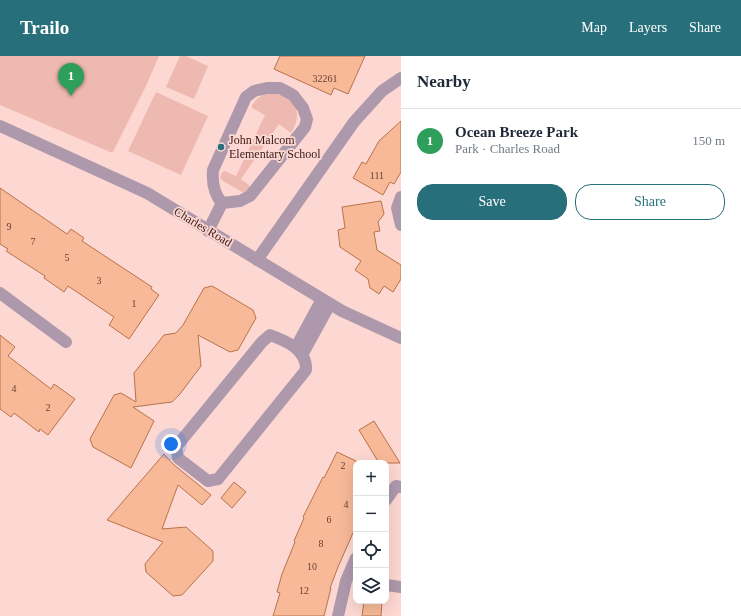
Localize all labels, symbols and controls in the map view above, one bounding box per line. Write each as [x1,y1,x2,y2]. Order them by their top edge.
text: Trailo [20,17,69,38]
text: Map [581,20,607,35]
text: Layers [629,20,667,35]
text: Share [689,20,721,35]
pin: 1 [58,63,84,96]
text: Nearby [417,72,471,91]
house number: 32261 [313,73,338,84]
text: Ocean Breeze Park [455,124,578,140]
place label: John Malcom Elementary School [229,133,321,161]
text: 1 [427,133,433,148]
text: 150 m [692,133,725,148]
text: Park · Charles Road [455,141,560,156]
marker: John Malcom Elementary School [216,142,226,152]
house number: 111 [370,170,384,181]
button: Save [417,184,567,220]
button: Share [575,184,725,220]
street label: Charles Road [172,204,234,250]
house number: 9 [7,221,12,232]
house number: 7 [31,236,36,247]
house number: 5 [65,252,70,263]
house number: 3 [97,275,102,286]
house number: 1 [132,298,137,309]
house number: 4 [12,383,17,394]
house number: 2 [46,402,51,413]
your location [161,434,181,454]
house number: 2 [341,460,346,471]
map controls [353,460,389,604]
button: + [353,460,389,496]
button: − [353,496,389,532]
house number: 4 [344,499,349,510]
house number: 6 [327,514,332,525]
button: locate [353,532,389,568]
house number: 8 [319,538,324,549]
house number: 10 [307,561,317,572]
button: layers [353,568,389,604]
house number: 12 [299,585,309,596]

